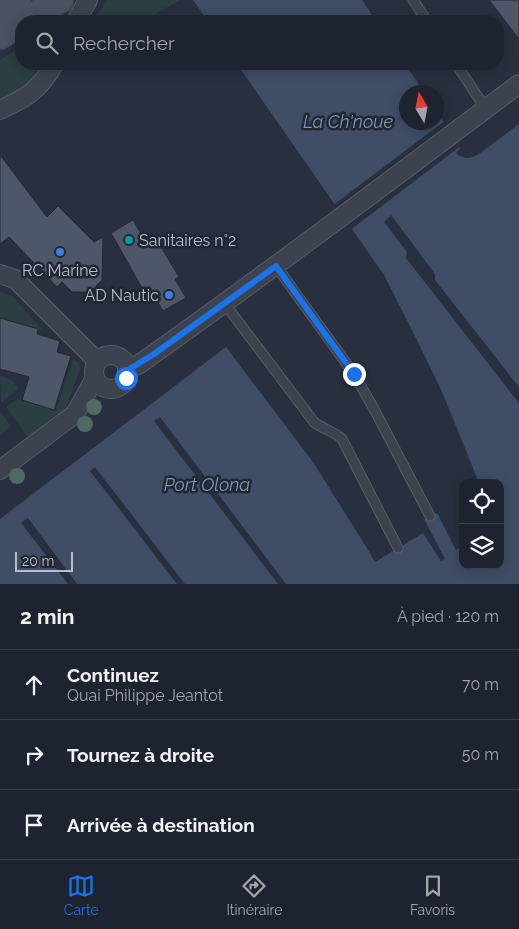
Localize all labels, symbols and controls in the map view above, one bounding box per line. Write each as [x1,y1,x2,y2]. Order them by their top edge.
search box [15,15,504,70]
icon: search [33,29,61,57]
text: Rechercher [73,32,175,54]
north arrow [399,85,444,130]
water label: La Ch'noue [303,111,393,132]
place label: Sanitaires n°2 [139,231,236,250]
marker: Sanitaires n°2 [123,234,135,246]
marker: RC Marine [54,246,66,258]
place label: RC Marine [22,261,98,280]
place label: AD Nautic [85,286,159,305]
marker: AD Nautic [163,289,175,301]
route end [343,363,366,386]
route start [115,367,138,390]
water label: Port Olona [164,474,250,495]
map controls [459,479,504,569]
button: locate [459,479,504,524]
button: layers [459,524,504,569]
scale bar [15,549,72,572]
text: 20 m [22,553,54,569]
text: 2 min [20,604,74,629]
text: À pied · 120 m [397,607,499,626]
text: Continuez [67,664,159,686]
icon: ahead [20,671,48,699]
text: 70 m [462,675,499,694]
text: Quai Philippe Jeantot [67,686,223,705]
icon: right [20,741,48,769]
text: Tournez à droite [67,744,214,766]
text: 50 m [462,745,499,764]
icon: arrive [20,811,48,839]
text: Arrivée à destination [67,814,255,836]
tab: Carte [64,872,99,918]
tab: Itinéraire [226,872,282,918]
tab: Favoris [410,872,455,918]

